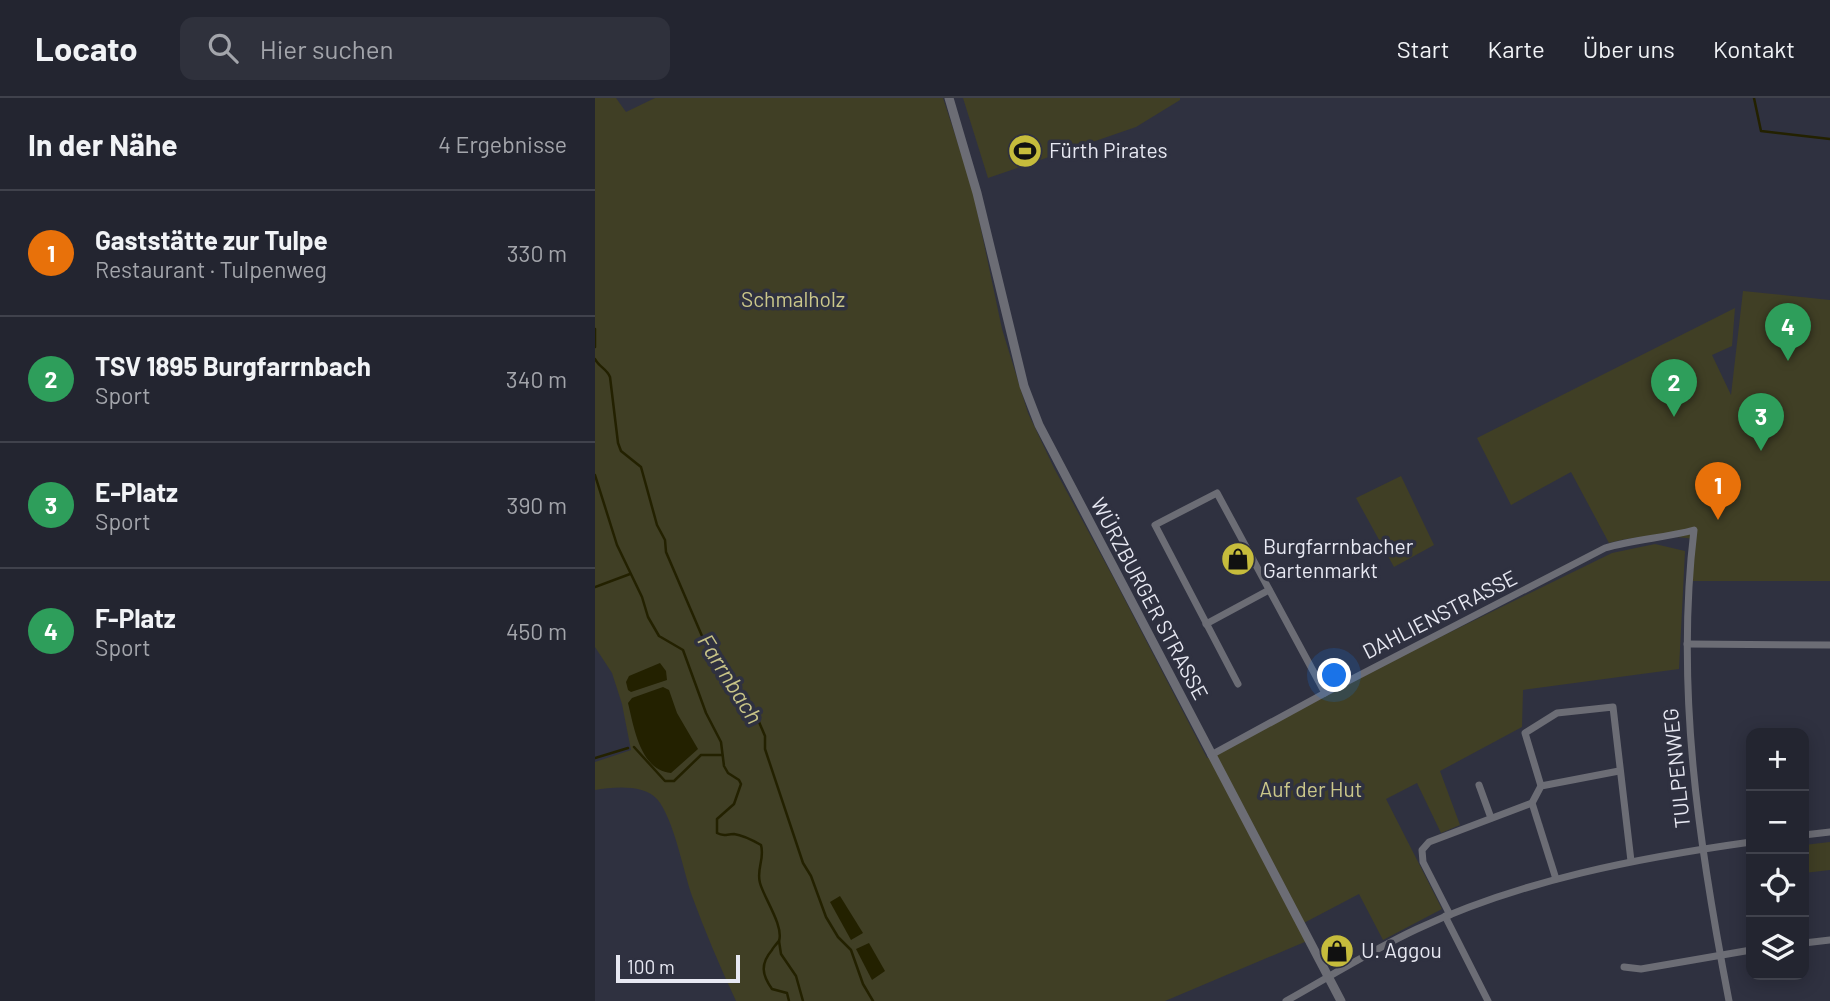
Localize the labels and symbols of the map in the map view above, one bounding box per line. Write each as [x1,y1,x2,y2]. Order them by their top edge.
sports icon: Fürth Pirates [1006,132,1044,170]
place label: Fürth Pirates [1049,137,1168,162]
park label: Schmalholz [741,286,845,311]
pin: 4 [1765,303,1811,361]
pin: 2 [1651,359,1697,417]
pin: 3 [1738,393,1784,451]
pin: 1 [1695,462,1741,520]
street label: WÜRZBURGER STRASSE [1086,493,1214,704]
place label: Burgfarrnbacher Gartenmarkt [1263,533,1414,582]
shop icon: Burgfarrnbacher Gartenmarkt [1219,540,1257,578]
street label: DAHLIENSTRASSE [1358,564,1521,663]
water label: Farrnbach [692,628,769,729]
your location [1317,658,1351,692]
street label: TULPENWEG [1657,707,1694,829]
park label: Auf der Hut [1260,776,1362,801]
shop icon: U. Aggou [1318,932,1356,970]
place label: U. Aggou [1361,937,1442,962]
scale bar [616,952,740,984]

